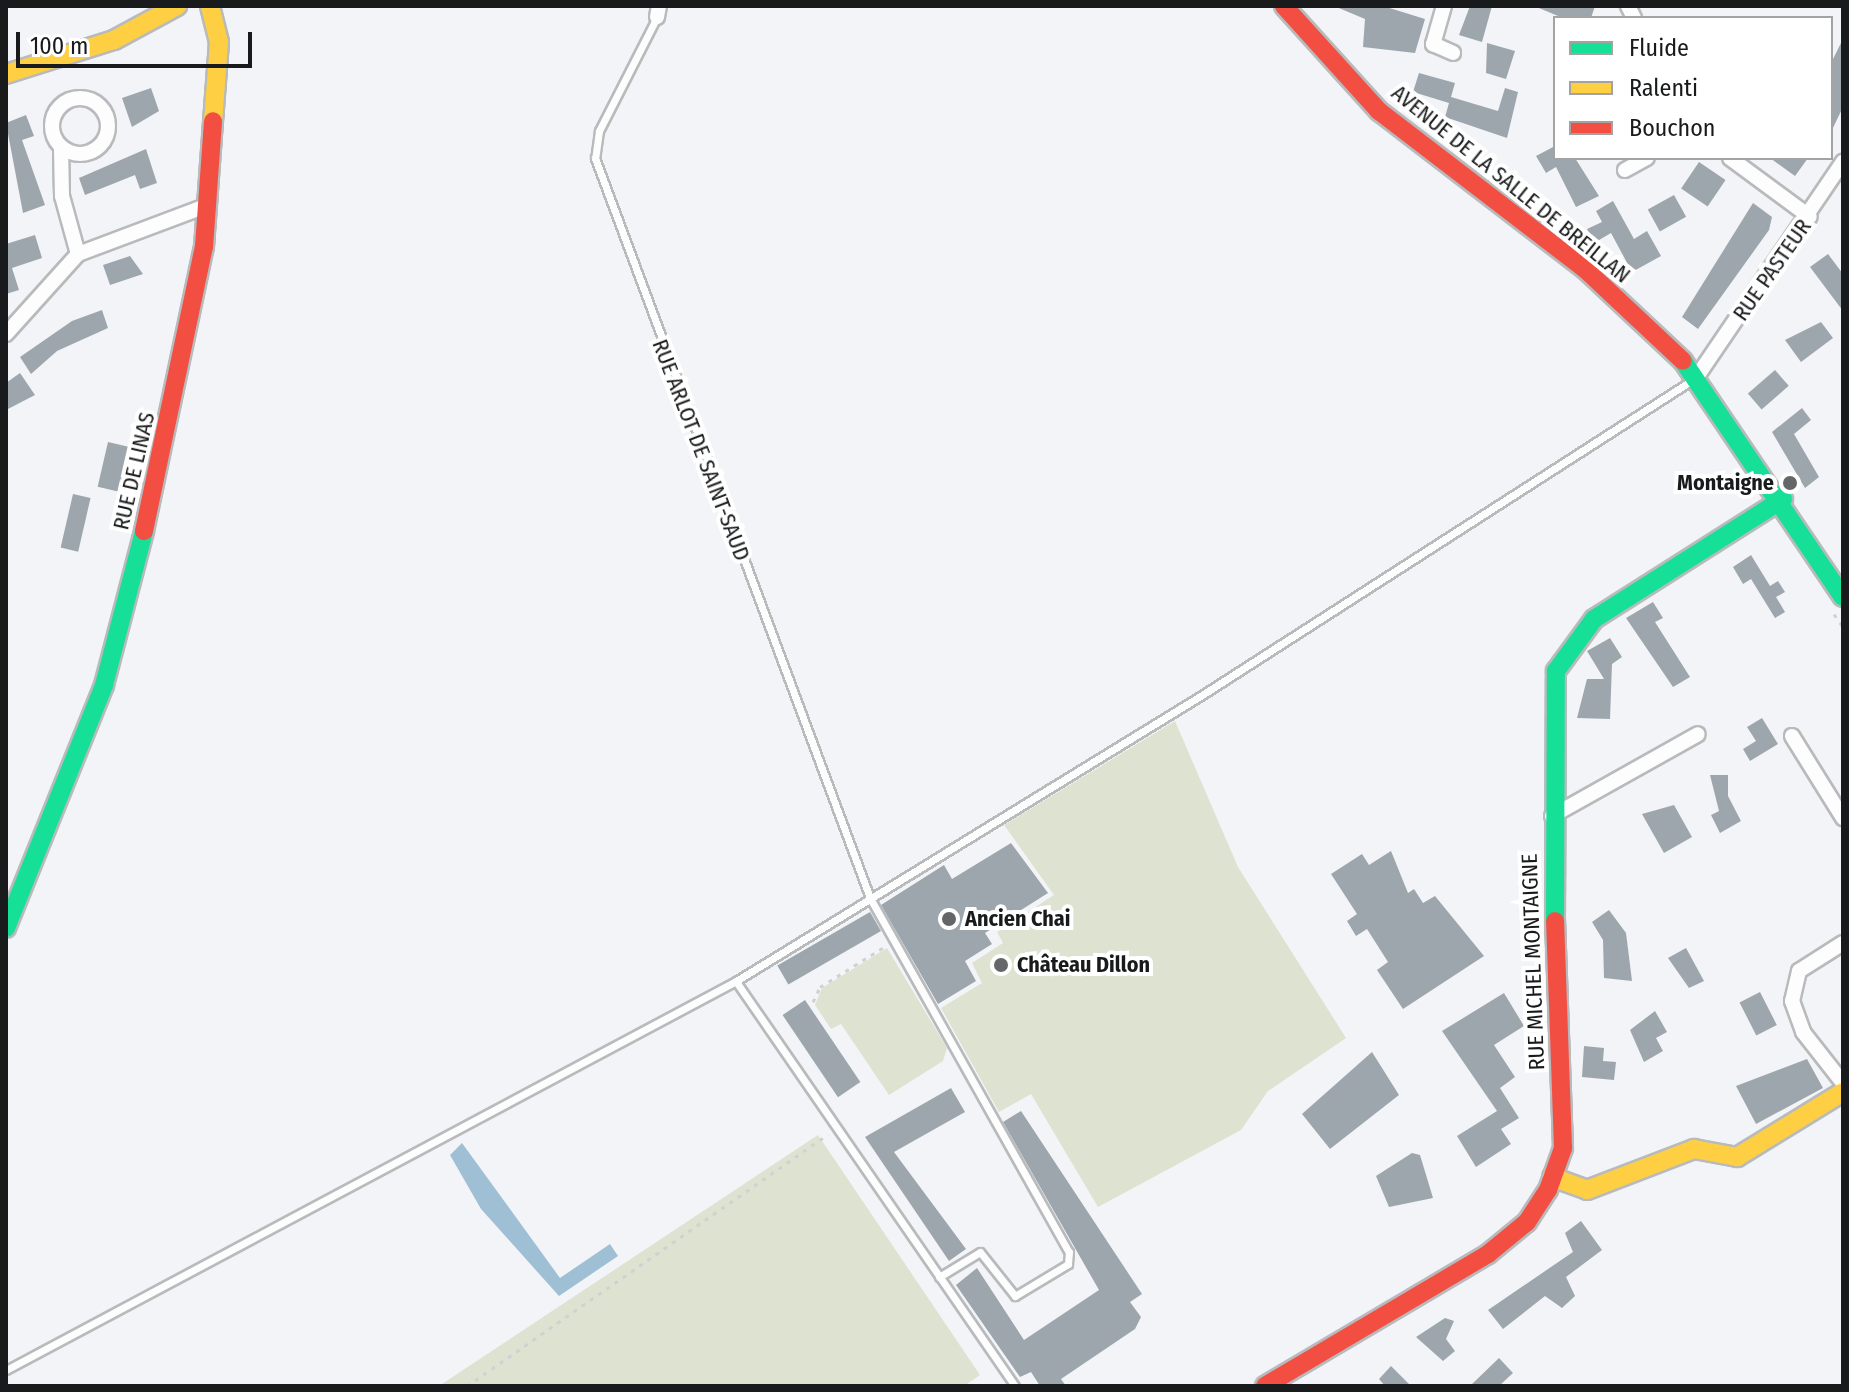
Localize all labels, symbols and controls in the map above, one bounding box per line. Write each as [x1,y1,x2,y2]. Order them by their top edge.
scale bar [20,16,256,66]
legend [1553,16,1833,160]
text: 100 m [30,32,88,60]
text: Fluide [1629,34,1689,62]
text: Ralenti [1629,74,1698,102]
street label: AVENUE DE LA SALLE DE BREILLAN [1386,80,1636,288]
text: Bouchon [1629,114,1716,142]
street label: RUE PASTEUR [1727,214,1817,326]
street label: RUE ARLOT DE SAINT-SAUD [647,336,755,564]
street label: RUE DE LINAS [108,410,160,532]
place label: Montaigne [1677,470,1774,496]
marker: Montaigne [1781,474,1799,492]
street label: RUE MICHEL MONTAIGNE [1516,853,1550,1071]
place label: Ancien Chai [965,906,1070,932]
marker: Ancien Chai [940,910,958,928]
place label: Château Dillon [1017,952,1150,978]
marker: Château Dillon [992,956,1010,974]

